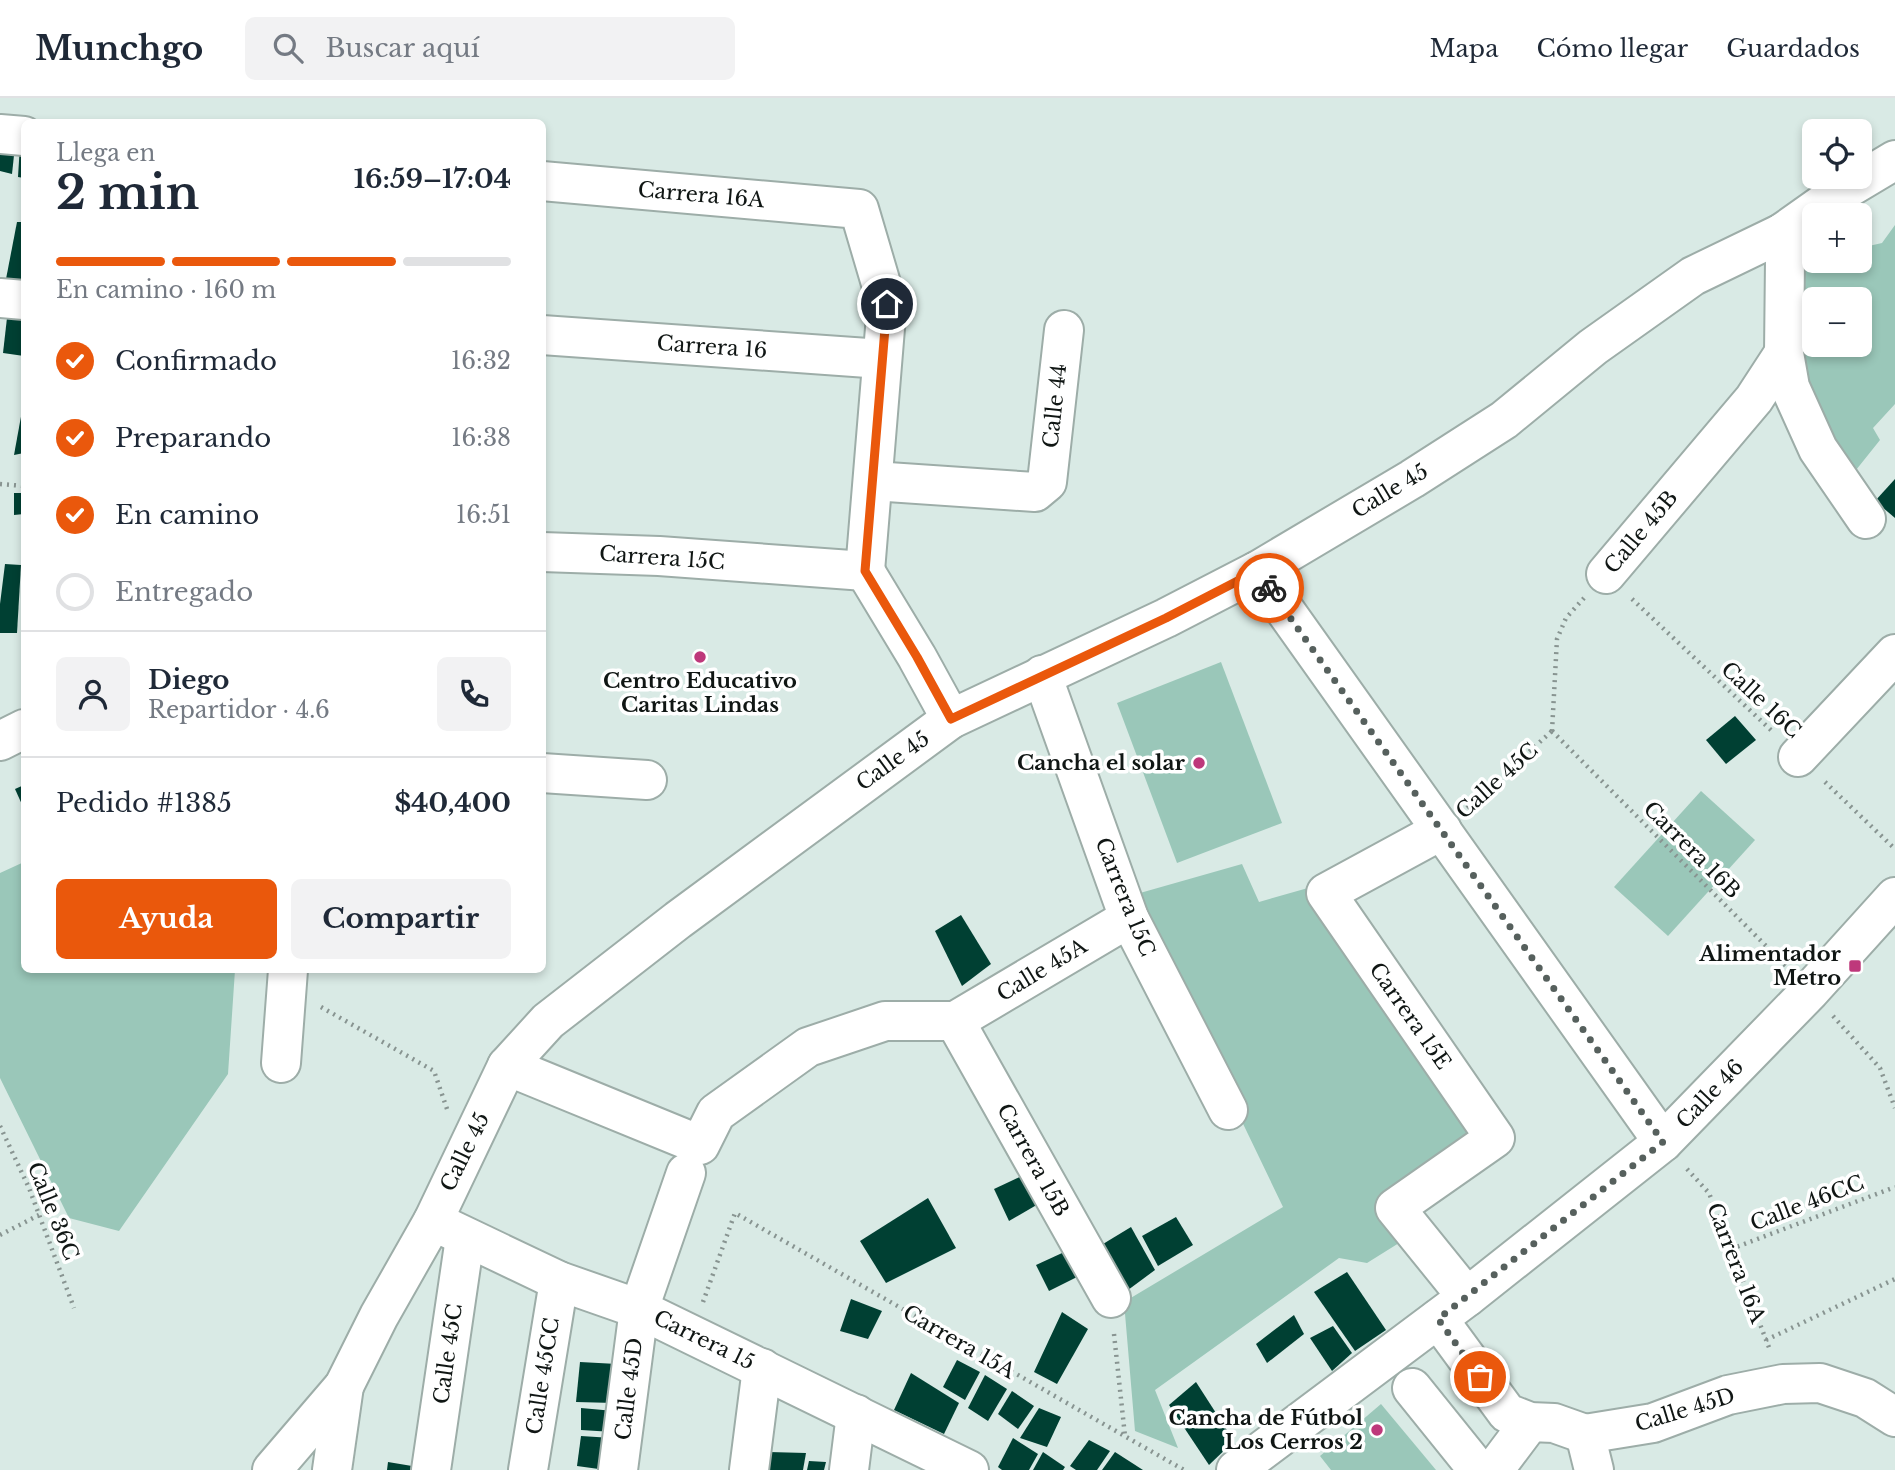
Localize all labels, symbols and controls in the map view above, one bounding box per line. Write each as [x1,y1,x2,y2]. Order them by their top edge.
search box [245,17,735,80]
text: Munchgo [35,28,203,69]
icon: search [269,29,307,67]
text: Buscar aquí [325,32,480,64]
text: Mapa [1429,34,1498,63]
text: Cómo llegar [1536,34,1688,63]
text: Guardados [1726,34,1860,63]
map controls [1802,119,1872,357]
button: locate [1802,119,1872,189]
text: Llega en [56,139,155,167]
text: 16:59–17:04 [354,163,511,195]
text: 2 min [56,164,199,221]
street label: Carrera 16A [637,177,766,214]
button: + [1802,203,1872,273]
pin [857,274,917,334]
text: En camino · 160 m [56,276,276,304]
icon: home [868,285,906,323]
button: − [1802,287,1872,357]
street label: Carrera 16 [656,330,768,364]
icon: check [56,342,94,380]
text: Confirmado [115,345,277,377]
text: 16:32 [451,347,511,375]
street label: Calle 44 [1038,362,1072,450]
icon: check [56,419,94,457]
text: Preparando [115,422,271,454]
text: 16:38 [451,424,511,452]
street label: Calle 45 [1347,458,1433,524]
street label: Calle 45B [1599,485,1683,579]
icon: check [56,496,94,534]
text: En camino [115,499,259,531]
text: 16:51 [456,501,511,529]
street label: Carrera 15C [598,541,726,575]
courier [1234,553,1304,623]
icon: bike [1250,569,1288,607]
text: Entregado [115,576,253,608]
marker: Centro Educativo Caritas Lindas [692,649,708,665]
street label: Calle 16C [1716,656,1806,744]
button: person [56,657,130,731]
button: phone [437,657,511,731]
text: Diego [148,664,229,696]
place label: Centro Educativo Caritas Lindas [603,668,797,718]
text: Repartidor · 4.6 [148,696,330,724]
street label: Calle 45 [851,726,935,796]
street label: Calle 45C [1451,737,1543,825]
place label: Cancha el solar [1017,750,1186,776]
marker: Cancha el solar [1191,755,1207,771]
text: Pedido #1385 [56,787,232,819]
text: $40,400 [395,787,511,819]
street label: Carrera 16B [1638,796,1746,904]
street label: Carrera 15C [1089,834,1161,960]
button: Ayuda [56,879,277,959]
button: Compartir [291,879,511,959]
street label: Calle 45A [992,933,1092,1007]
place label: Alimentador Metro [1698,941,1842,991]
street label: Carrera 15E [1364,958,1456,1074]
marker: Alimentador Metro [1847,958,1863,974]
street label: Calle 46 [1671,1054,1749,1134]
street label: Carrera 15B [991,1099,1075,1221]
street label: Calle 45 [435,1108,495,1196]
street label: Calle 36C [22,1158,84,1264]
street label: Calle 46CC [1746,1169,1868,1237]
street label: Carrera 16A [1701,1199,1771,1328]
street label: Carrera 15A [898,1299,1020,1385]
street label: Calle 45C [428,1302,468,1406]
street label: Carrera 15 [649,1304,759,1376]
street label: Calle 45CC [521,1316,565,1436]
street label: Calle 45D [610,1336,648,1442]
pin [1450,1347,1510,1407]
icon: bag [1461,1358,1499,1396]
street label: Calle 45D [1632,1383,1738,1437]
place label: Cancha de Fútbol Los Cerros 2 [1169,1405,1364,1455]
marker: Cancha de Fútbol Los Cerros 2 [1369,1422,1385,1438]

